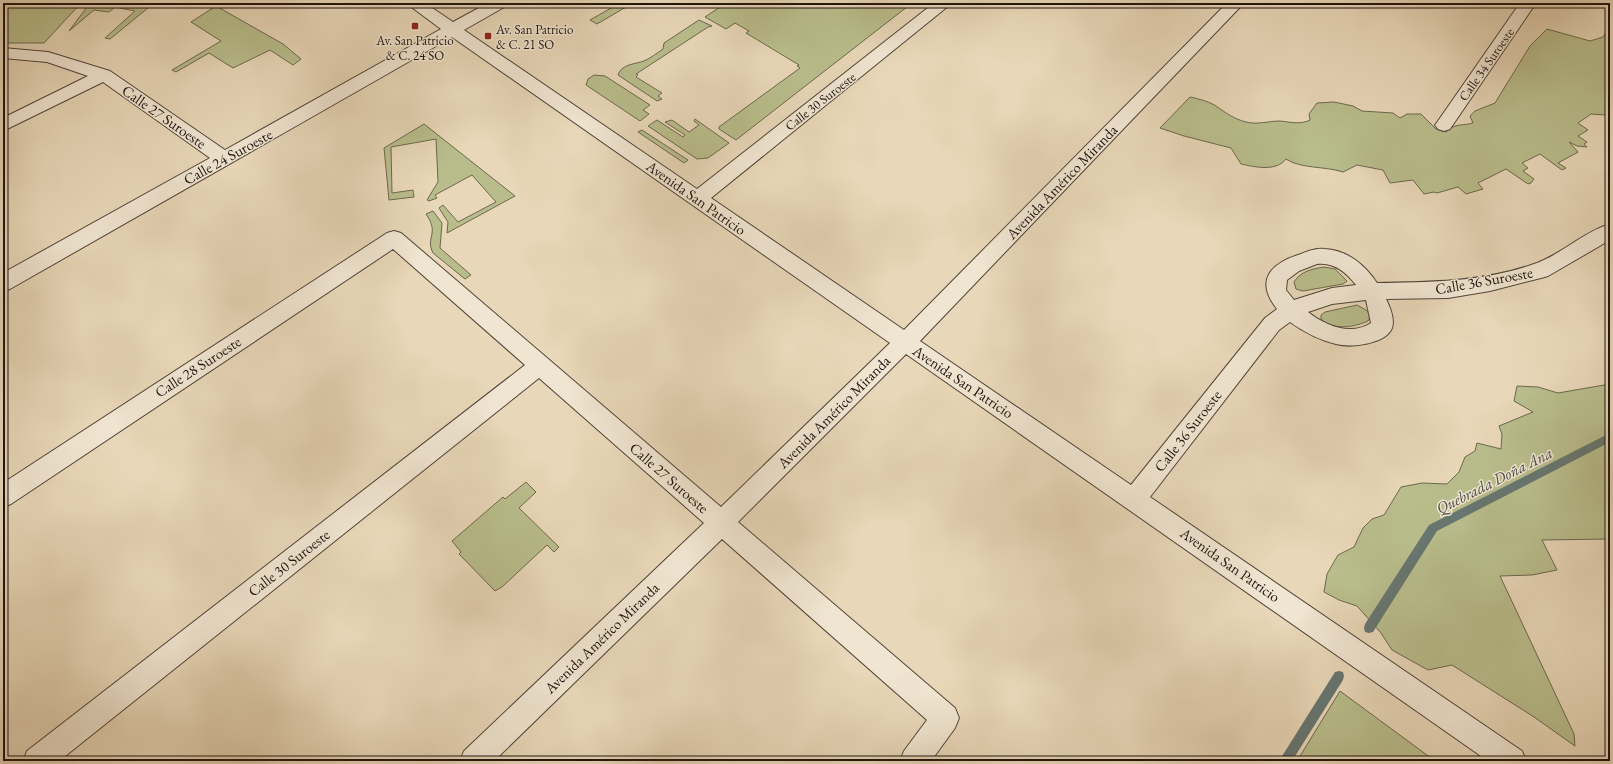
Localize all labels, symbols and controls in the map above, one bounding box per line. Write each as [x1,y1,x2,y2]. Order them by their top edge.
marker: Av. San Patricio & C. 24 SO [410,21,420,31]
place label: Av. San Patricio & C. 21 SO [495,21,573,53]
street label: Calle 34 Suroeste [1455,24,1518,104]
marker: Av. San Patricio & C. 21 SO [483,31,493,41]
place label: Av. San Patricio & C. 24 SO [375,32,454,64]
street label: Calle 30 Suroeste [781,68,859,134]
street label: Calle 27 Suroeste [118,81,210,153]
street label: Avenida Américo Miranda [1001,120,1121,244]
street label: Calle 24 Suroeste [180,124,276,189]
street label: Avenida San Patricio [642,156,750,239]
street label: Calle 36 Suroeste [1434,263,1534,298]
street label: Calle 28 Suroeste [151,332,244,401]
street label: Avenida San Patricio [908,340,1017,422]
street label: Avenida Américo Miranda [772,351,894,473]
street label: Calle 36 Suroeste [1150,386,1226,475]
street label: Calle 27 Suroeste [626,438,713,517]
water label: Quebrada Doña Ana [1432,442,1556,519]
street label: Avenida San Patricio [1176,523,1284,606]
street label: Calle 30 Suroeste [244,525,334,600]
street label: Avenida Américo Miranda [540,578,663,698]

